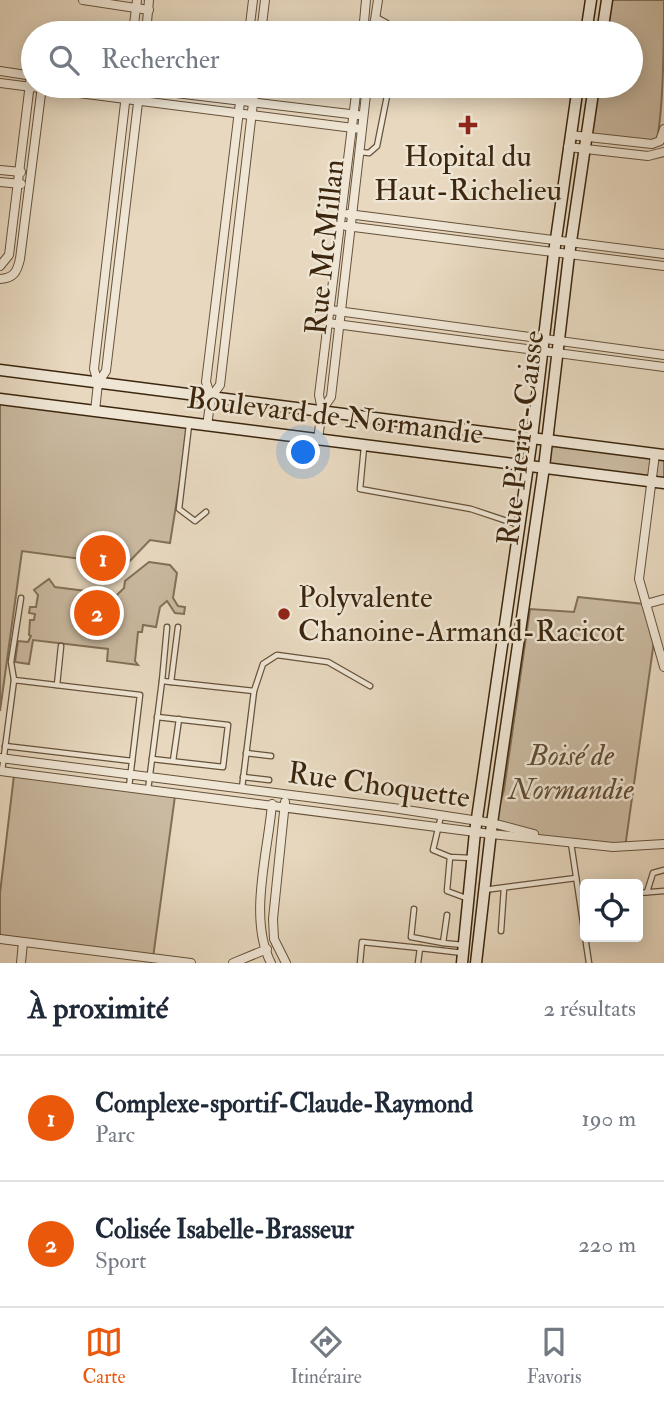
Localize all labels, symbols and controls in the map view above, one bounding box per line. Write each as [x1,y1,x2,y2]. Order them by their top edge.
search box [21,21,643,98]
icon: search [45,41,83,79]
text: Rechercher [101,44,220,76]
marker: Hopital du Haut-Richelieu [458,115,478,135]
place label: Hopital du Haut-Richelieu [374,138,562,209]
street label: Rue McMillan [297,157,353,337]
street label: Rue Pierre-Caisse [489,328,553,548]
street label: Boulevard de Normandie [185,379,485,453]
your location [286,435,320,469]
pin: 1 [80,532,126,584]
place label: Polyvalente Chanoine-Armand-Racicot [298,579,625,650]
pin: 2 [74,587,120,639]
marker: Polyvalente Chanoine-Armand-Racicot [276,606,292,622]
park label: Boisé de Normandie [507,737,635,808]
street label: Rue Choquette [286,754,472,816]
map controls [580,879,643,942]
button: locate [580,879,643,942]
text: À proximité [28,990,168,1027]
text: 2 résultats [544,994,636,1023]
text: Complexe-sportif-Claude-Raymond [95,1088,473,1120]
text: 1 [47,1104,55,1133]
text: 190 m [582,1104,636,1133]
text: Parc [95,1120,135,1149]
text: Colisée Isabelle-Brasseur [95,1214,354,1246]
text: 2 [45,1230,57,1259]
text: 220 m [578,1230,636,1259]
text: Sport [95,1246,147,1275]
tab: Carte [83,1323,125,1389]
tab: Itinéraire [290,1323,362,1389]
tab: Favoris [527,1323,581,1389]

